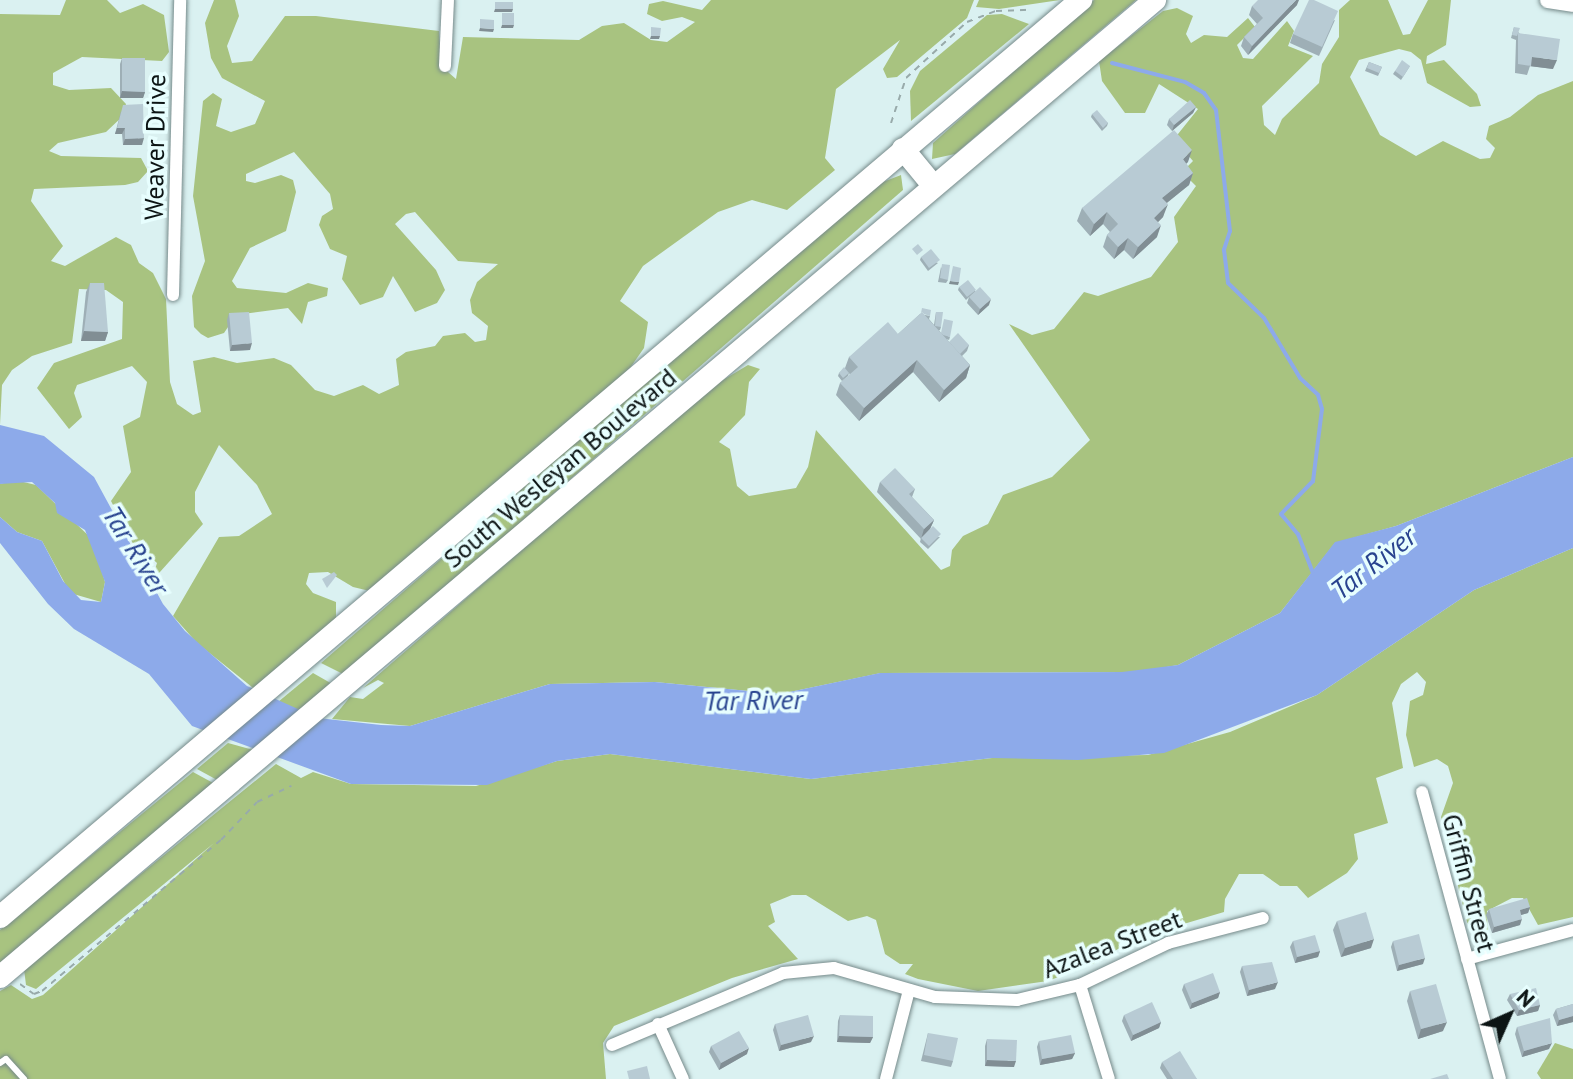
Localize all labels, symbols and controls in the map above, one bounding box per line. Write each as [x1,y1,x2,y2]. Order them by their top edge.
street label: Weaver Drive [138,74,172,220]
street label: South Wesleyan Boulevard [437,361,683,575]
water label: Tar River [96,499,176,601]
water label: Tar River [1324,519,1422,607]
water label: Tar River [703,682,803,718]
street label: Griffin Street [1436,811,1502,955]
street label: Azalea Street [1038,903,1186,985]
north arrow [1469,975,1549,1055]
text: N [1511,983,1541,1013]

